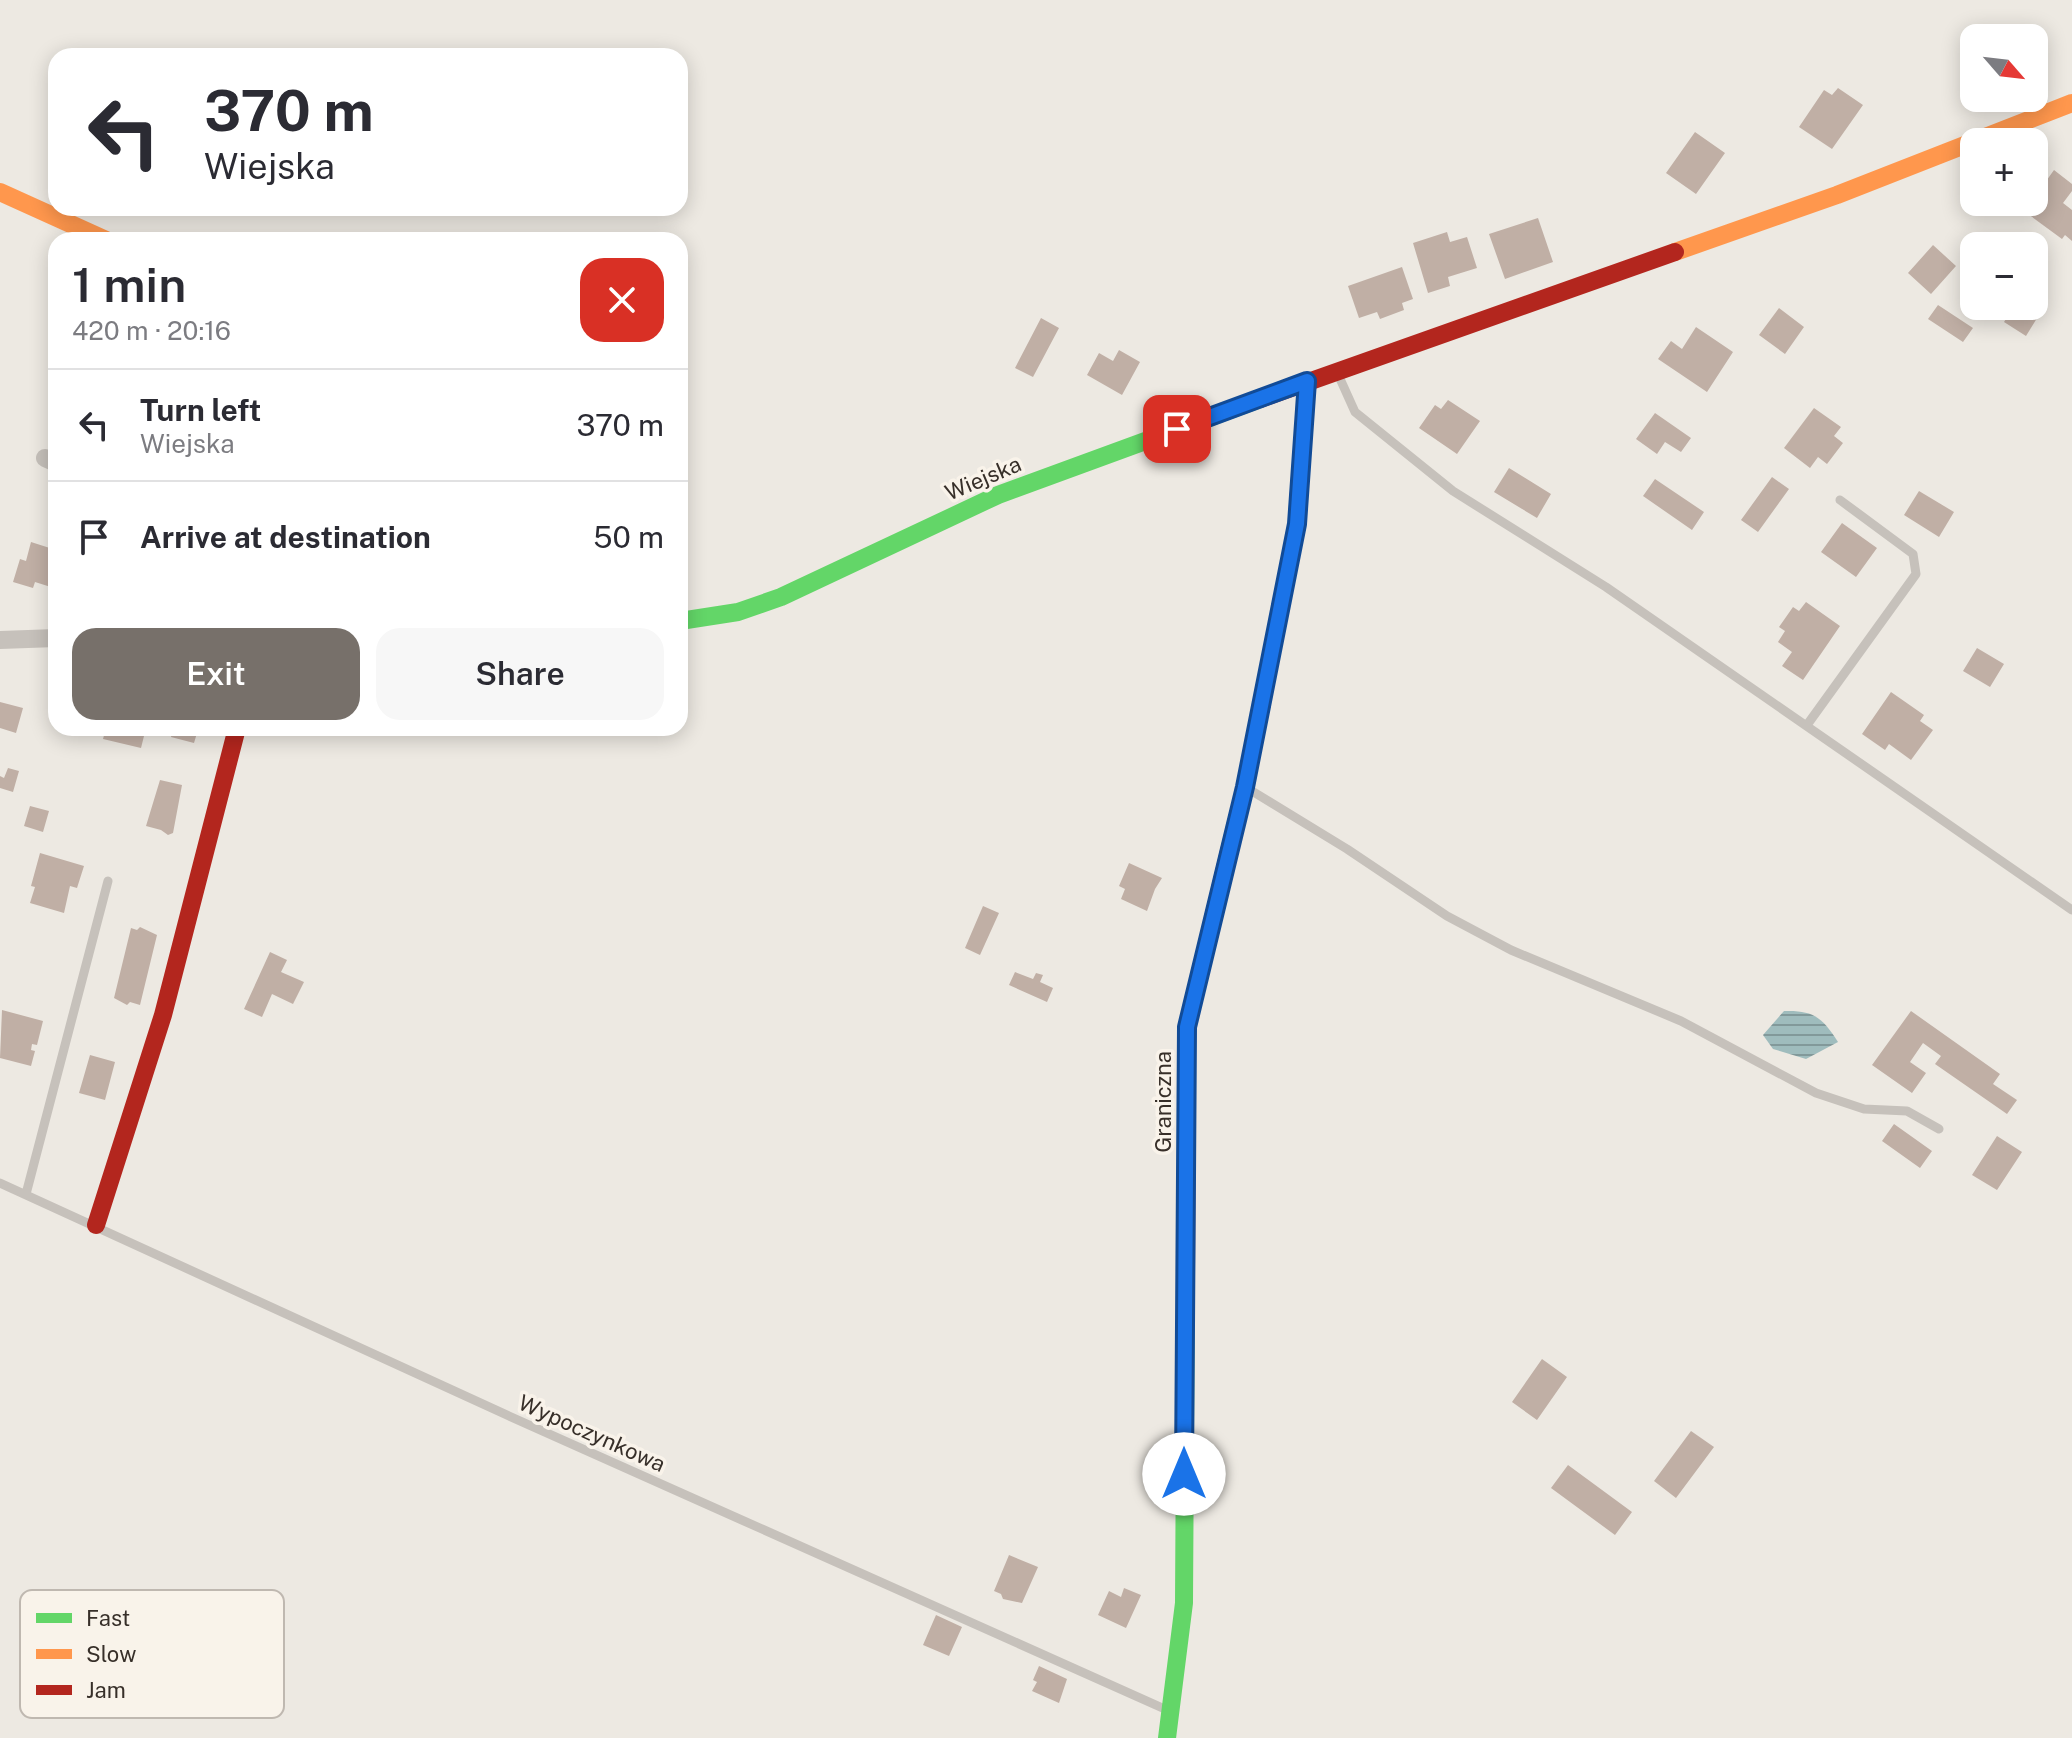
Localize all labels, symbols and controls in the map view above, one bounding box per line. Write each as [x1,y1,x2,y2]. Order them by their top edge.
north arrow [1960,24,2048,112]
map controls [1960,24,2048,320]
text: 370 m [204,78,374,144]
icon: left [72,80,176,184]
button: + [1960,128,2048,216]
text: Wiejska [204,145,335,187]
button: − [1960,232,2048,320]
text: 1 min [72,256,186,313]
button: close [580,258,664,342]
text: 420 m · 20:16 [72,315,231,346]
text: Turn left [140,392,261,428]
pin [1143,395,1211,463]
icon: left [72,403,116,447]
text: 370 m [577,407,664,443]
icon: arrive [1155,407,1199,451]
text: Wiejska [140,428,235,459]
street label: Wiejska [941,450,1025,506]
icon: arrive [72,515,116,559]
text: Arrive at destination [140,519,431,555]
text: 50 m [593,519,664,555]
button: Exit [72,628,360,720]
button: Share [376,628,664,720]
street label: Graniczna [1150,1051,1176,1153]
street label: Wypoczynkowa [515,1389,669,1477]
position arrow [1142,1432,1226,1516]
legend [20,1590,284,1718]
text: Fast [86,1605,130,1631]
text: Slow [86,1641,136,1667]
text: Jam [86,1677,126,1703]

